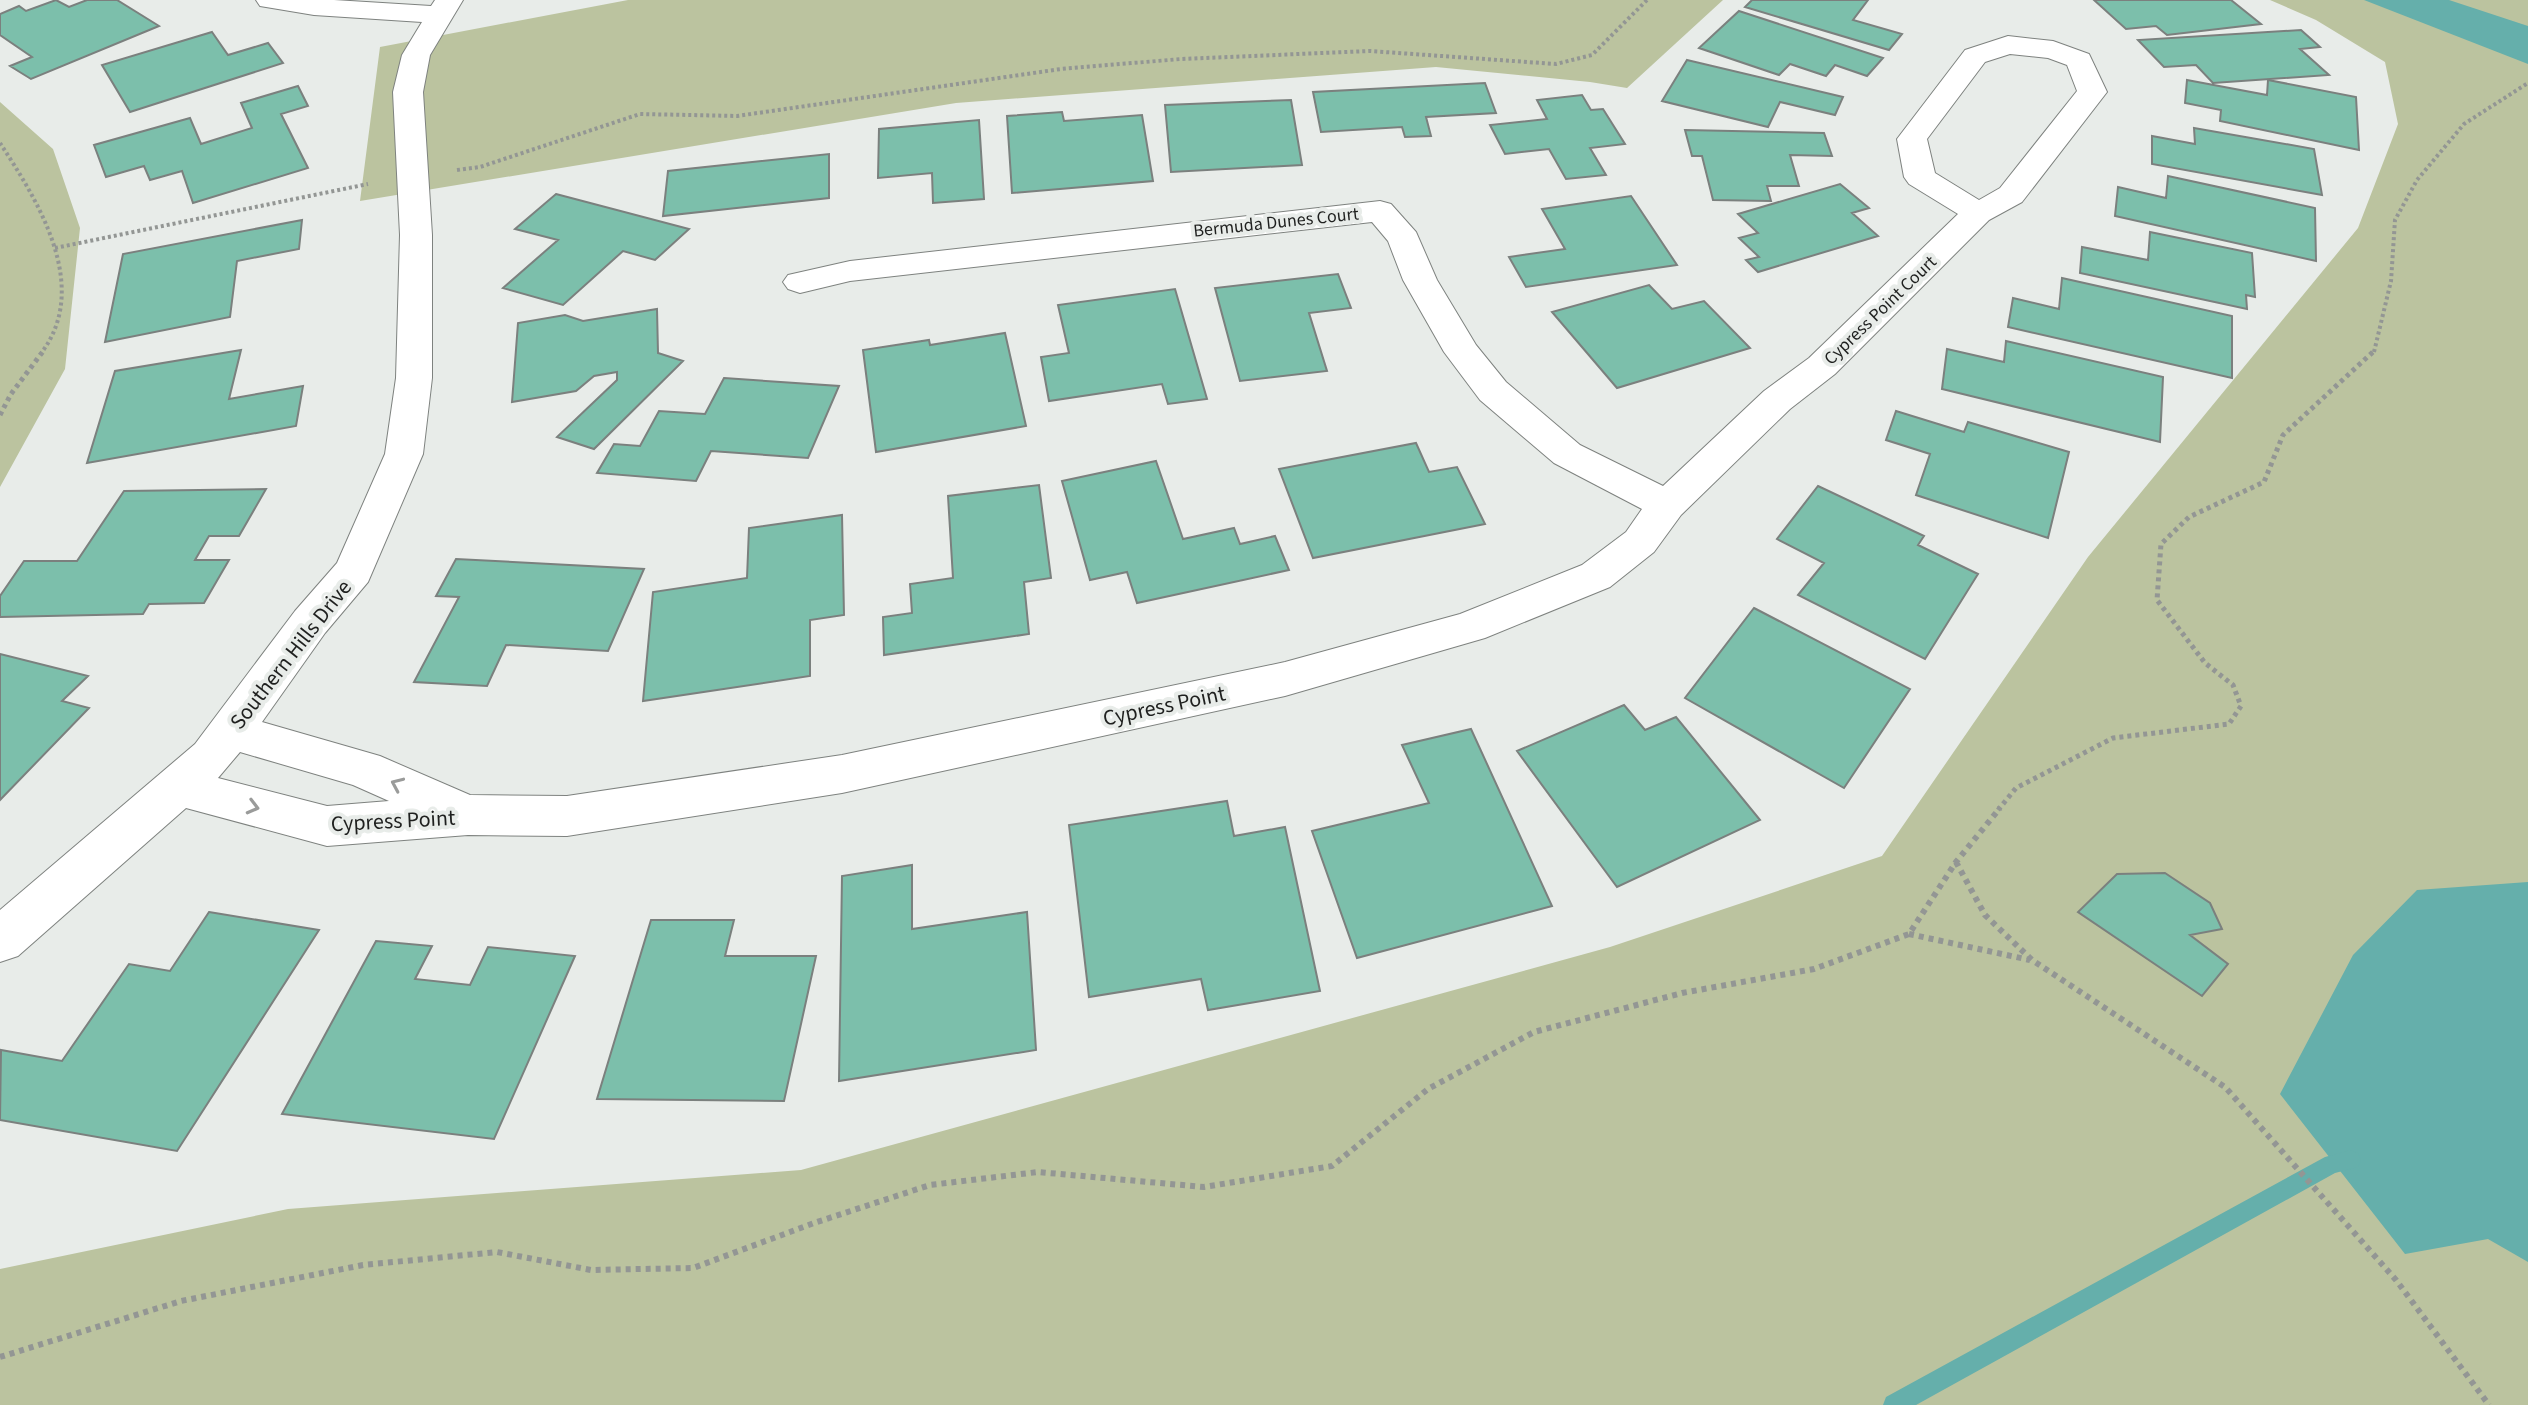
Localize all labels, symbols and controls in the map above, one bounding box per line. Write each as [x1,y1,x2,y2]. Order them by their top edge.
street label: Bermuda Dunes Court [1192,201,1360,244]
street label: Cypress Point Court [1819,250,1942,371]
street label: Southern Hills Drive [222,573,360,736]
street label: Cypress Point [1100,677,1229,735]
one-way arrow [391,777,405,793]
one-way arrow [246,797,260,814]
street label: Cypress Point [330,802,457,840]

